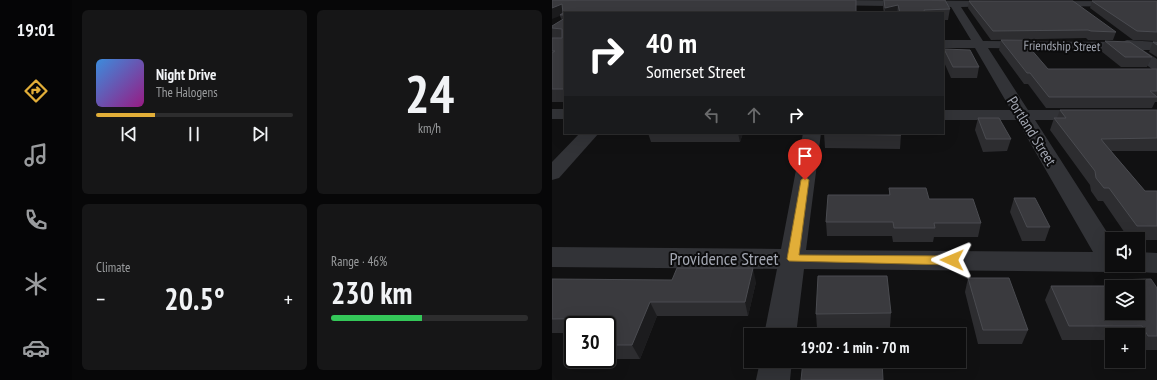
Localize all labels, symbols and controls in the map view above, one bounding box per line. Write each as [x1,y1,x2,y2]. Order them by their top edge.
text: 19:01 [17,18,55,41]
text: 40 m [646,24,697,61]
icon: right [580,28,632,80]
street label: Friendship Street [1023,37,1101,55]
text: 24 [405,60,454,127]
text: Somerset Street [646,60,745,83]
text: Night Drive [156,65,216,84]
icon: directions [22,77,50,105]
text: The Halogens [156,84,218,101]
street label: Portland Street [1003,93,1061,169]
icon: left [701,104,723,126]
icon: ahead [743,104,765,126]
icon: right [785,104,807,126]
text: km/h [418,120,441,137]
icon: previous [118,123,140,145]
icon: pause [183,123,205,145]
icon: next [249,123,271,145]
pin [788,139,822,180]
icon: music [22,141,50,169]
icon: arrive [794,145,816,167]
icon: phone [22,206,50,234]
map controls [1105,232,1145,368]
button: sound [1105,232,1145,272]
position arrow [931,239,973,281]
street label: Providence Street [670,247,778,270]
text: Range · 46% [331,253,387,270]
text: Climate [96,259,130,276]
icon: climate [22,270,50,298]
text: 230 km [331,273,412,312]
text: 20.5° [164,279,225,318]
button: layers [1105,280,1145,320]
text: − [96,285,105,313]
text: + [284,285,293,313]
speed limit sign: 30 [564,316,616,368]
button: + [1105,328,1145,368]
icon: car [22,334,50,362]
text: 19:02 · 1 min · 70 m [801,338,909,357]

